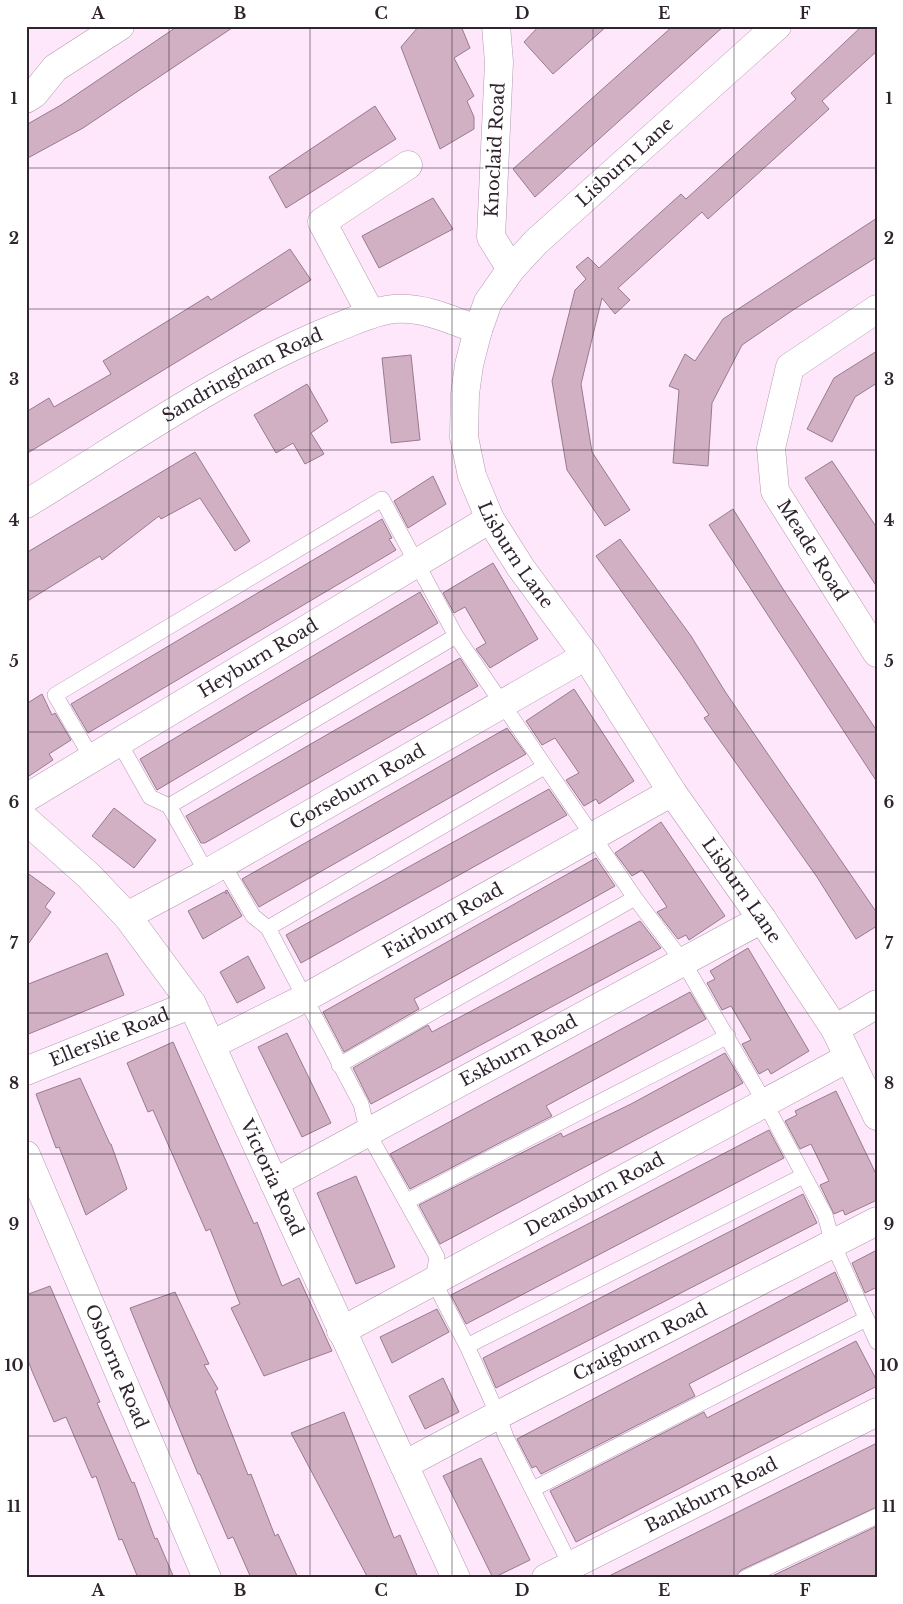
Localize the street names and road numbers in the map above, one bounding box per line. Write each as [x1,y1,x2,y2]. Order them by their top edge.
street label: Knoclaid Road [480,82,510,218]
street label: Lisburn Lane [572,113,678,211]
street label: Sandringham Road [158,324,326,427]
street label: Meade Road [772,496,852,605]
street label: Lisburn Lane [473,498,558,613]
street label: Heyburn Road [194,614,322,703]
street label: Gorseburn Road [286,740,429,834]
street label: Lisburn Lane [697,834,786,947]
street label: Fairburn Road [379,878,507,963]
street label: Ellerslie Road [46,1003,173,1071]
street label: Eskburn Road [456,1010,581,1091]
street label: Victoria Road [235,1115,308,1239]
street label: Deansburn Road [521,1148,668,1241]
street label: Craigburn Road [569,1299,711,1386]
street label: Osborne Road [80,1301,153,1432]
street label: Bankburn Road [642,1453,781,1537]

